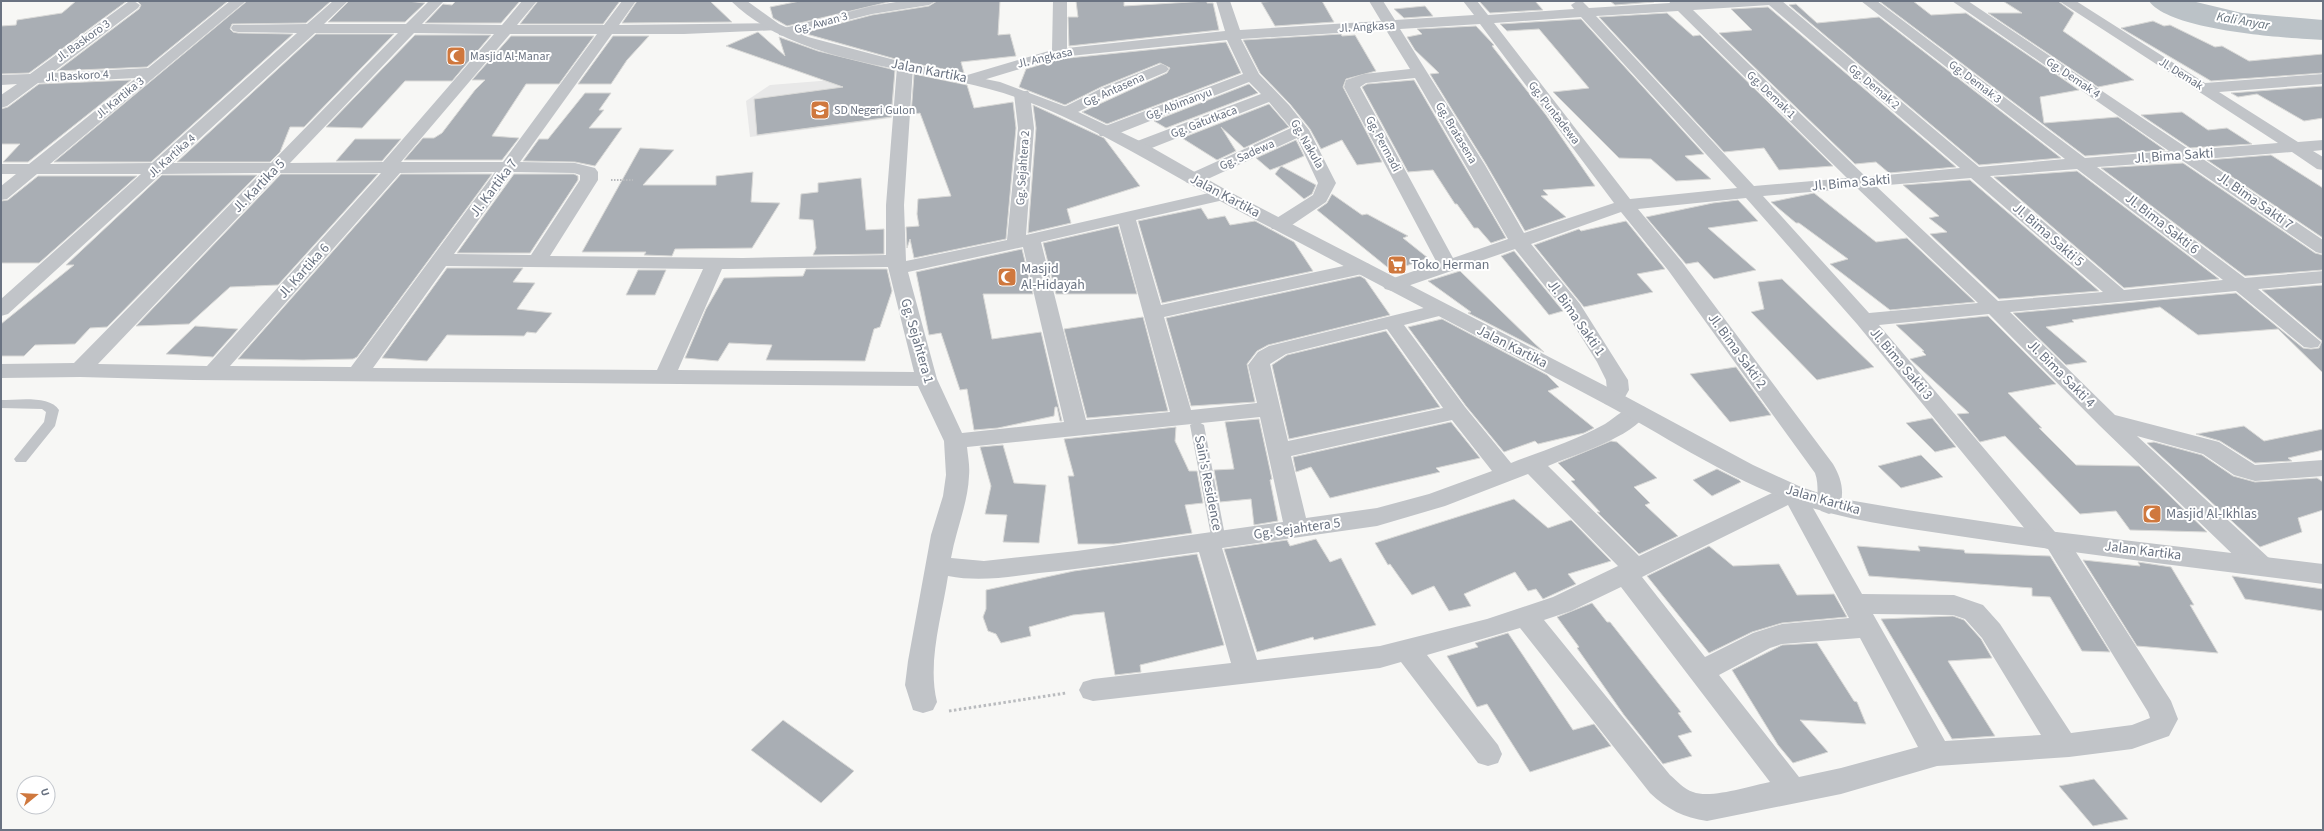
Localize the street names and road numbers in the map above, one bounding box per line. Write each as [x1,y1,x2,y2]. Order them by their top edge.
street label: Gg. Awan 3 [792,8,850,38]
street label: Jl. Baskoro 3 [52,15,114,67]
street label: Jl. Angkasa [1338,17,1396,37]
street label: Jl. Angkasa [1016,43,1074,73]
street label: Gg. Demak 4 [2042,53,2104,103]
street label: Jalan Kartika [889,54,969,88]
street label: Jl. Demak [2156,54,2207,94]
street label: Gg. Demak 3 [1945,56,2005,108]
street label: Gg. Demak 2 [1845,60,1903,114]
street label: Jl. Baskoro 4 [45,66,109,86]
street label: Gg. Demak 1 [1743,67,1799,123]
street label: Gg. Antasena [1081,69,1147,111]
street label: Jl. Kartika 3 [92,73,148,123]
street label: Gg. Puntadewa [1524,78,1584,148]
street label: Gg. Abimanyu [1143,84,1215,124]
street label: Gg. Bratasena [1431,99,1481,167]
street label: Gg. Gatutkaca [1168,102,1240,142]
street label: Gg. Permadi [1361,113,1405,175]
street label: Gg. Nakula [1286,116,1328,172]
street label: Jl. Kartika 4 [145,130,199,182]
street label: Gg. Sejahtera 2 [1012,130,1034,206]
street label: Gg. Sadewa [1217,135,1277,175]
street label: Jl. Bima Sakti [2134,143,2214,169]
street label: Jl. Kartika 5 [228,154,290,218]
street label: Jl. Kartika 7 [465,155,523,221]
street label: Jl. Bima Sakti 7 [2213,167,2297,235]
street label: Jalan Kartika [1186,169,1264,223]
street label: Jl. Bima Sakti [1811,170,1891,196]
street label: Jl. Bima Sakti 6 [2121,189,2203,259]
street label: Jl. Bima Sakti 5 [2008,198,2088,272]
street label: Jl. Kartika 6 [274,239,334,303]
street label: Jl. Bima Sakti 1 [1542,276,1610,360]
street label: Gg. Sejahtera 1 [895,296,939,386]
street label: Jl. Bima Sakti 2 [1703,309,1771,393]
street label: Jalan Kartika [1473,321,1551,373]
street label: Jl. Bima Sakti 3 [1865,324,1937,404]
street label: Jl. Bima Sakti 4 [2023,336,2099,412]
street label: Sain's Residence [1189,433,1227,533]
street label: Jalan Kartika [1783,480,1863,520]
street label: Gg. Sejahtera 5 [1252,513,1342,545]
street label: Jalan Kartika [2104,536,2182,566]

